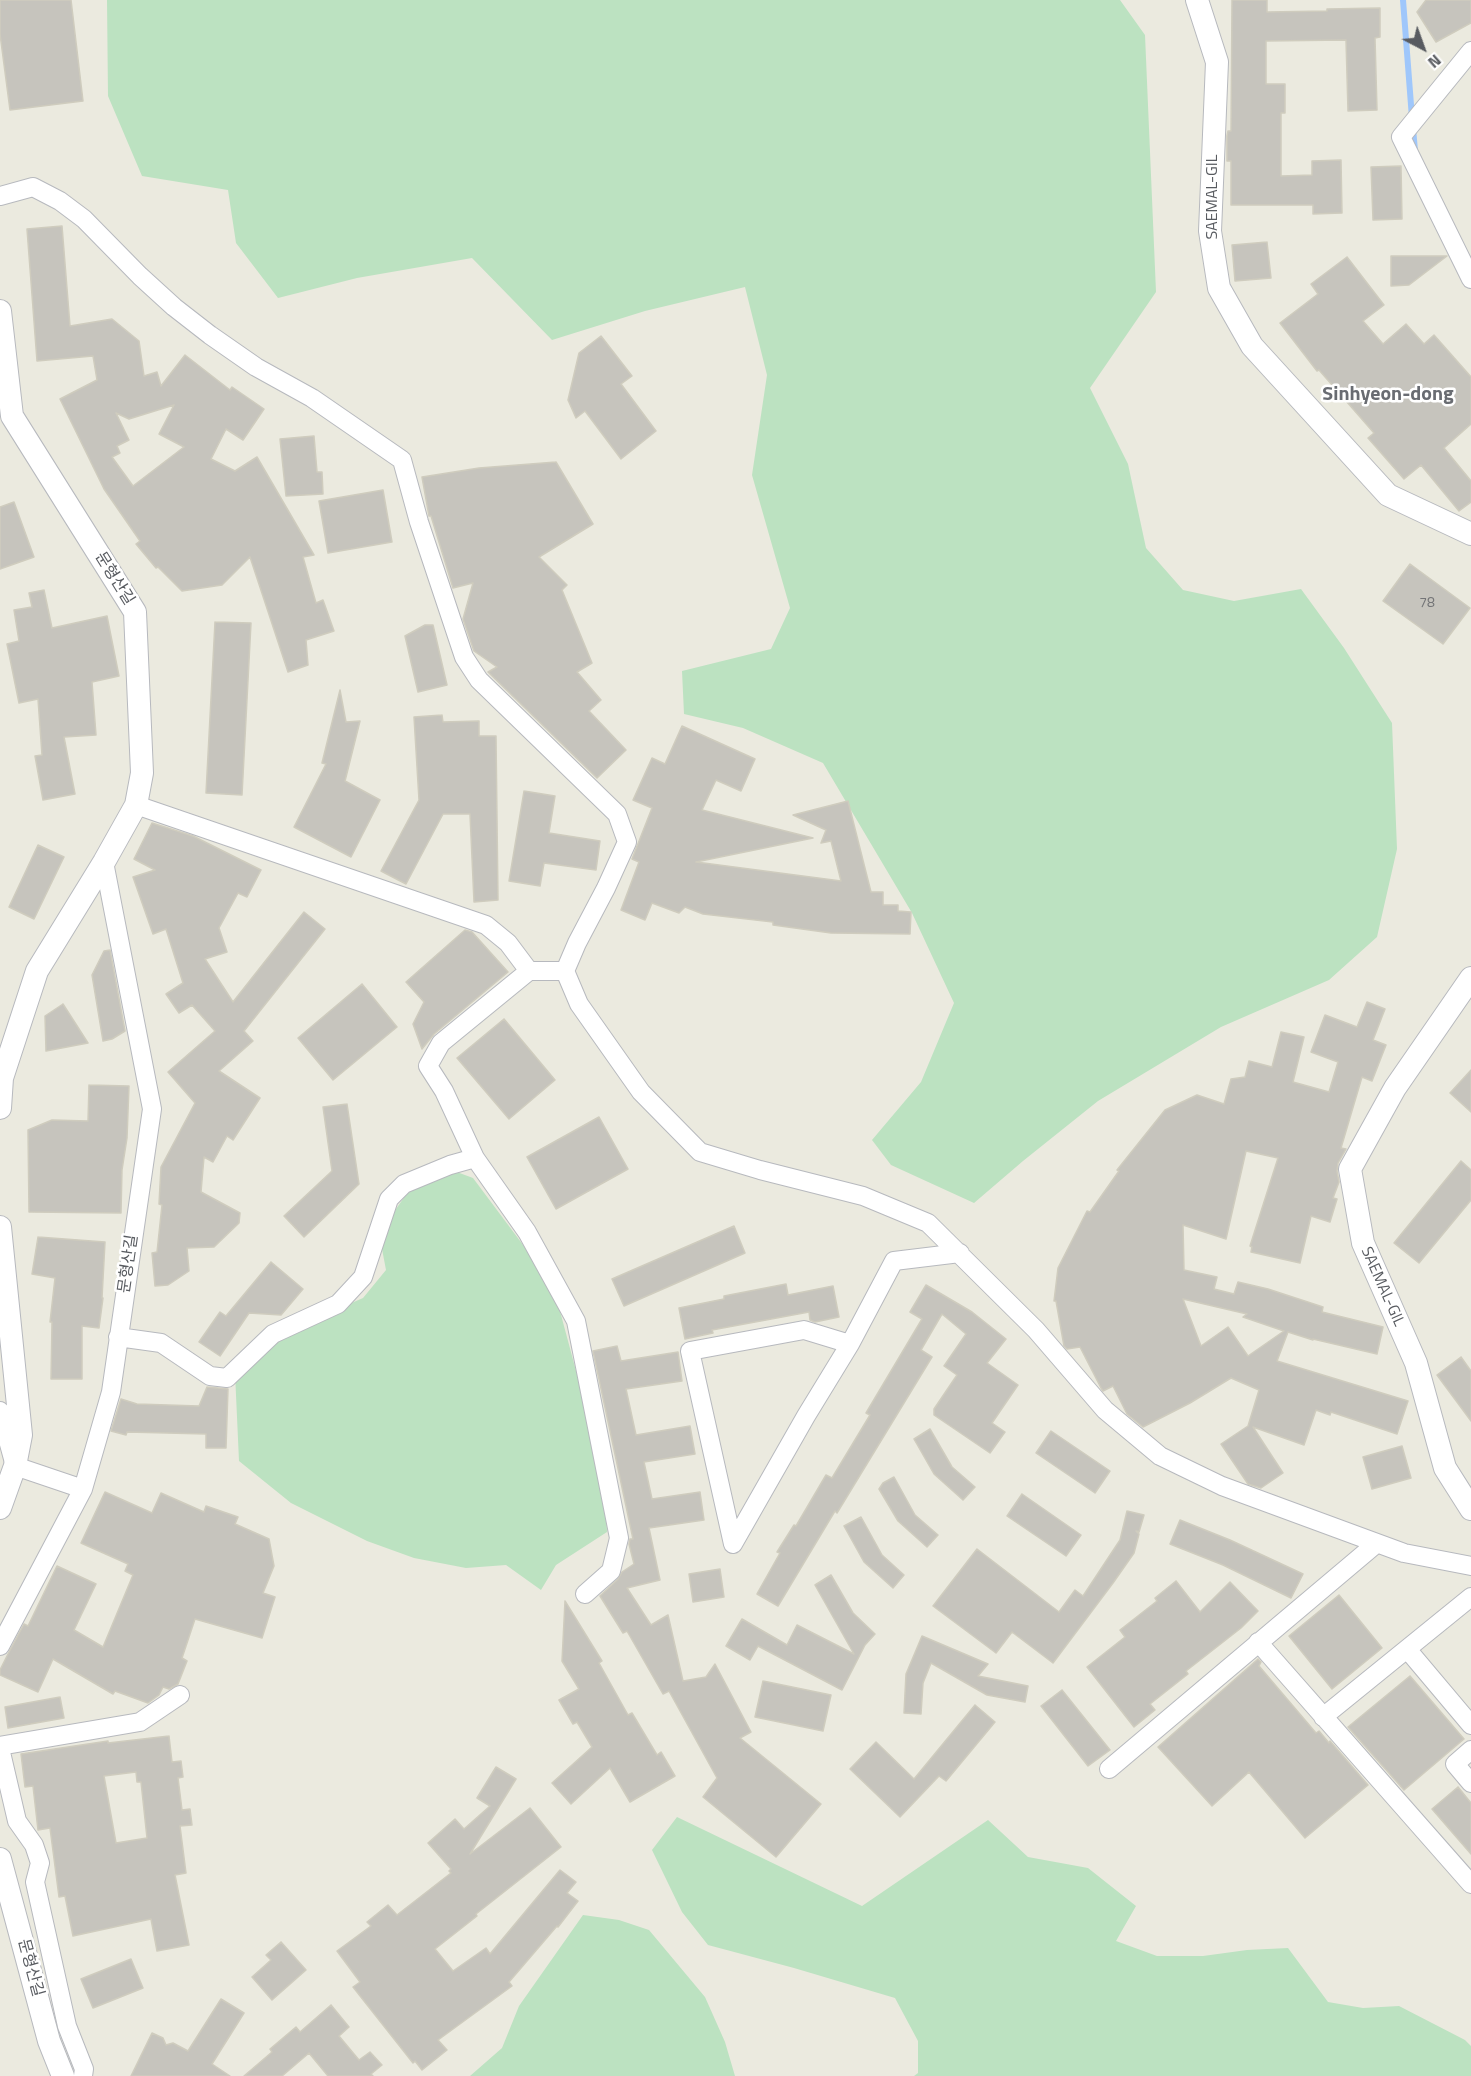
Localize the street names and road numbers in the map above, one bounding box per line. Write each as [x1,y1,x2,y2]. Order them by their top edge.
street label: SAEMAL-GIL [1203,155,1223,239]
street label: 문형산길 [90,549,138,609]
street label: 문형산길 [115,1234,143,1294]
street label: SAEMAL-GIL [1356,1244,1408,1330]
street label: 문형산길 [13,1937,47,1999]

